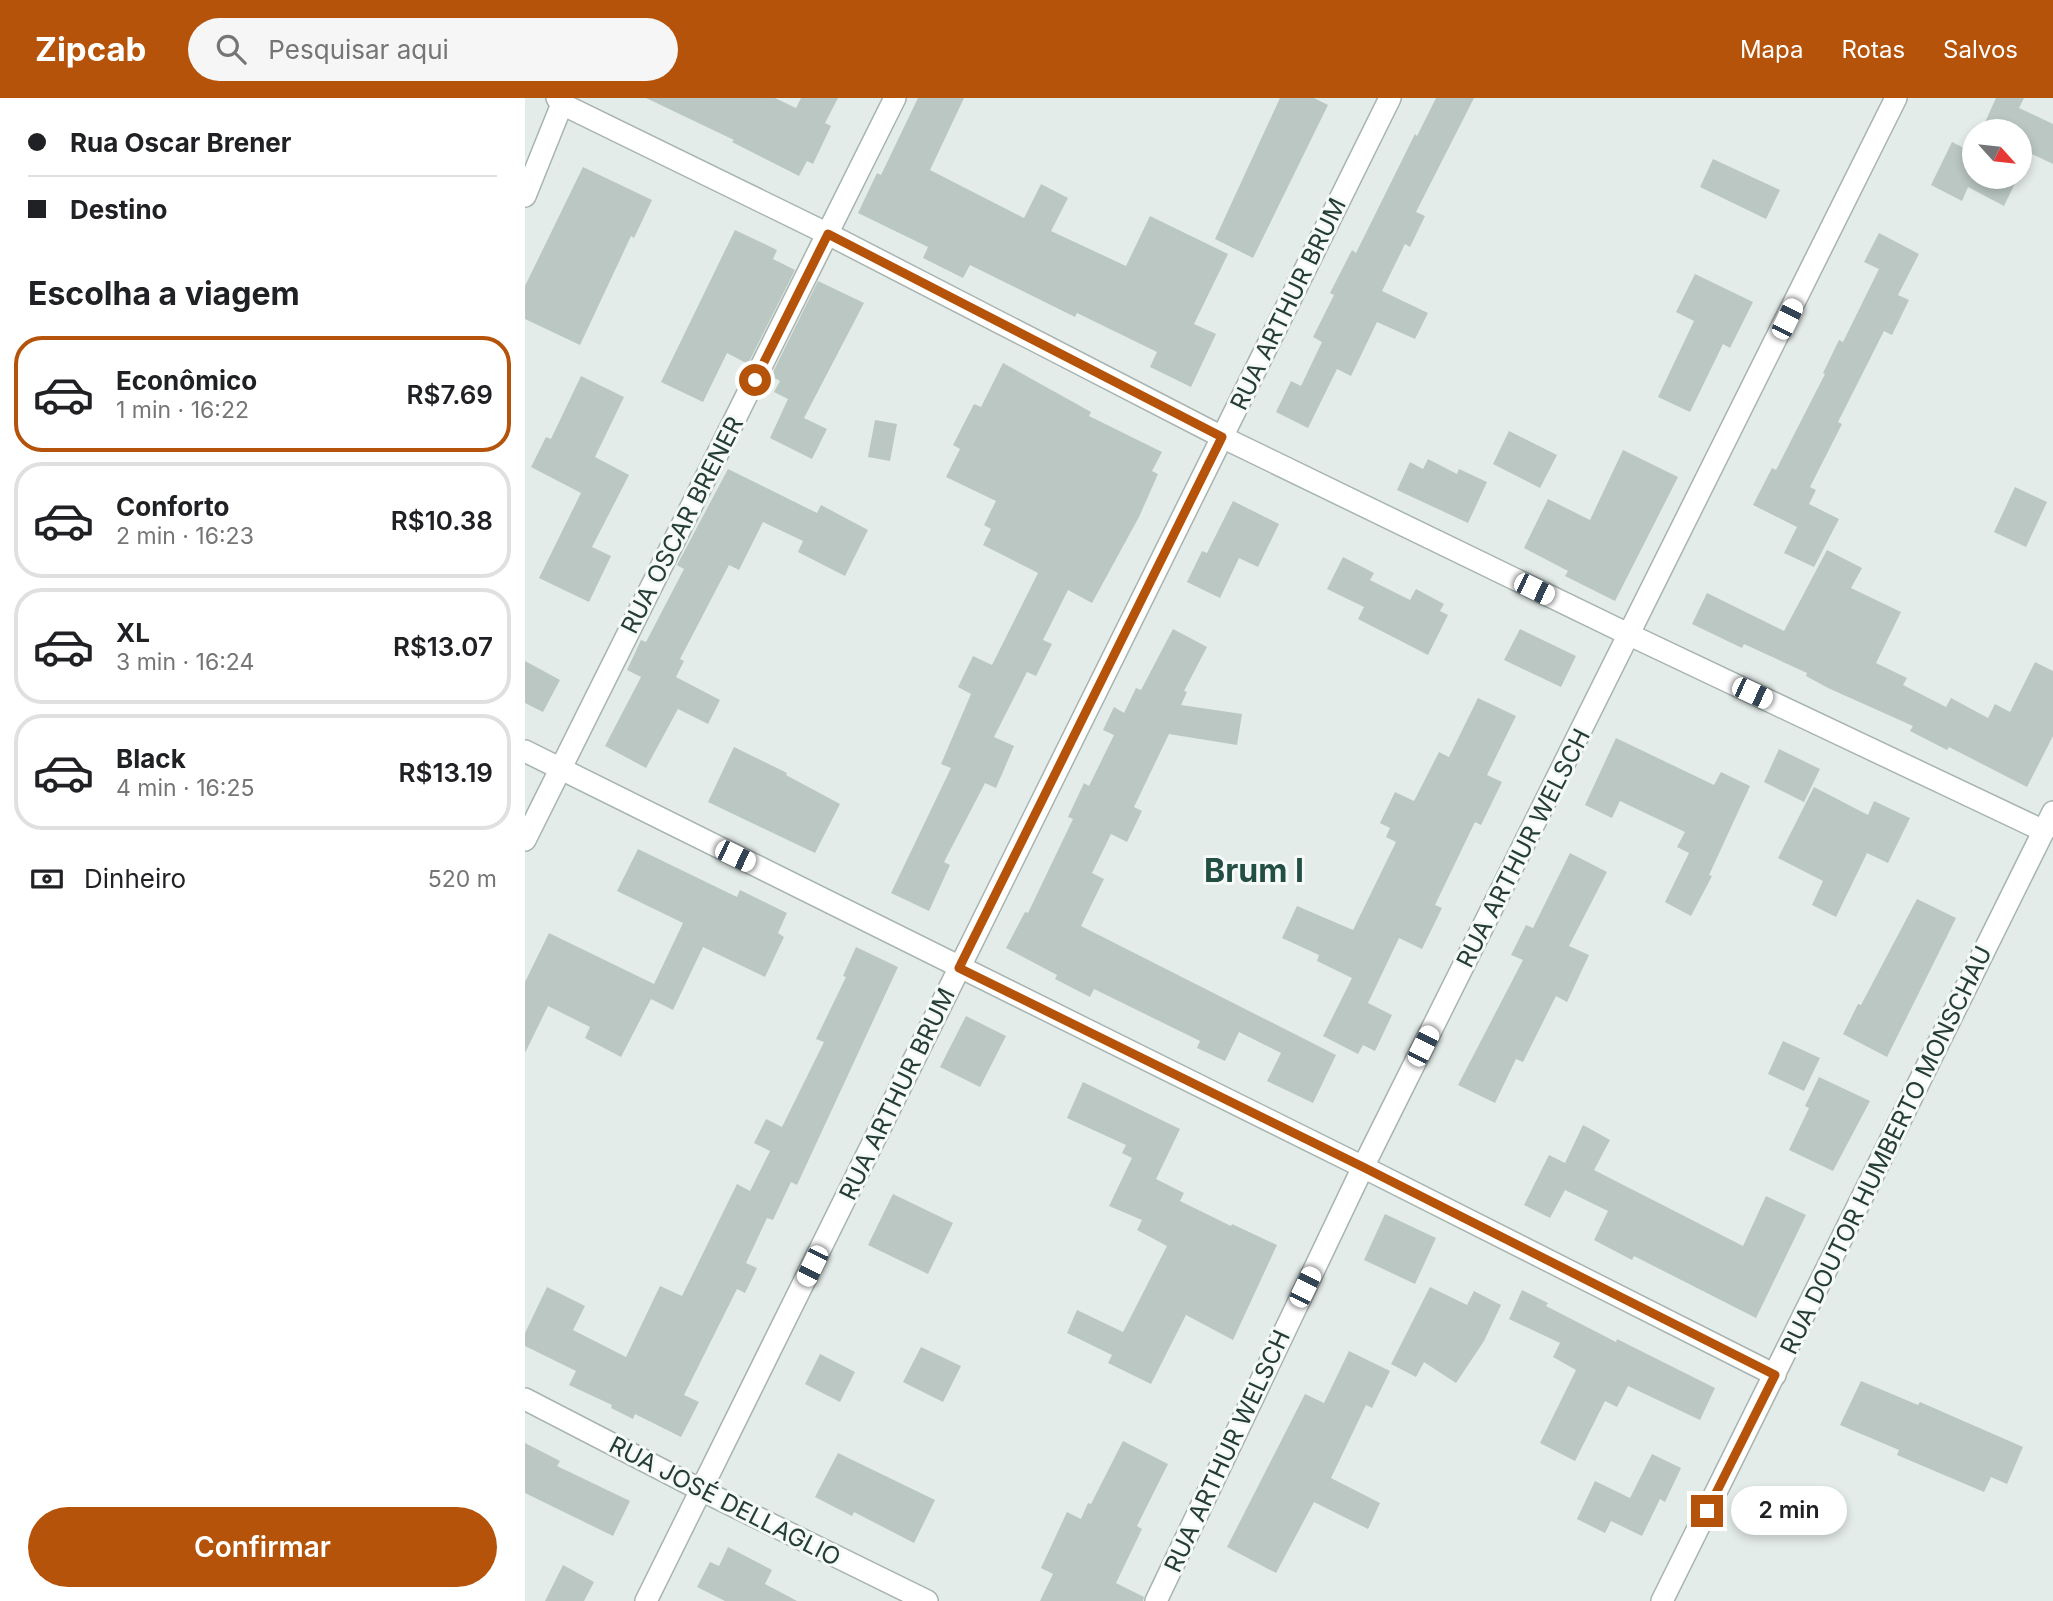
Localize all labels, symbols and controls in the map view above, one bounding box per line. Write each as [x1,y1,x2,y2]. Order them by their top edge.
search box [188,18,678,81]
text: Zipcab [35,29,146,69]
icon: search [212,30,250,68]
text: Pesquisar aqui [268,34,449,65]
text: Mapa [1740,35,1804,64]
text: Rotas [1842,35,1905,64]
text: Salvos [1943,35,2018,64]
north arrow [1962,119,2032,189]
map controls [1962,119,2032,189]
text: Rua Oscar Brener [70,127,291,158]
street label: RUA ARTHUR BRUM [1224,193,1352,415]
text: Destino [70,194,168,225]
text: Escolha a viagem [28,274,300,313]
car [1769,296,1806,342]
icon: car [32,363,95,426]
route start [739,364,771,396]
text: Econômico [116,365,257,396]
text: R$7.69 [407,379,493,410]
text: 1 min · 16:22 [116,396,249,424]
street label: RUA OSCAR BRENER [615,412,749,638]
icon: car [32,489,95,552]
text: Conforto [116,491,229,522]
text: R$10.38 [391,505,493,536]
text: 2 min · 16:23 [116,522,254,550]
car [1511,570,1558,608]
icon: car [32,615,95,678]
text: XL [116,617,150,648]
text: R$13.07 [393,631,493,662]
text: 3 min · 16:24 [116,648,254,676]
car [1729,675,1776,711]
street label: RUA ARTHUR WELSCH [1450,724,1596,972]
icon: car [32,741,95,804]
text: Black [116,743,186,774]
text: R$13.19 [399,757,493,788]
text: 4 min · 16:25 [116,774,254,802]
car [712,837,759,875]
district label: Brum I [1204,851,1304,890]
icon: cash [28,860,66,898]
text: Dinheiro [84,863,186,894]
text: 520 m [428,865,497,893]
street label: RUA DOUTOR HUMBERTO MONSCHAU [1774,941,1998,1359]
street label: RUA ARTHUR BRUM [833,983,961,1205]
car [1405,1023,1442,1069]
car [794,1243,831,1289]
car [1287,1264,1324,1310]
street label: RUA ARTHUR WELSCH [1158,1325,1296,1577]
street label: RUA JOSÉ DELLAGLIO [605,1429,846,1572]
callout: 2 min [1731,1486,1847,1536]
route end [1691,1495,1723,1527]
text: 2 min [1759,1496,1819,1524]
button: Confirmar [28,1507,497,1587]

